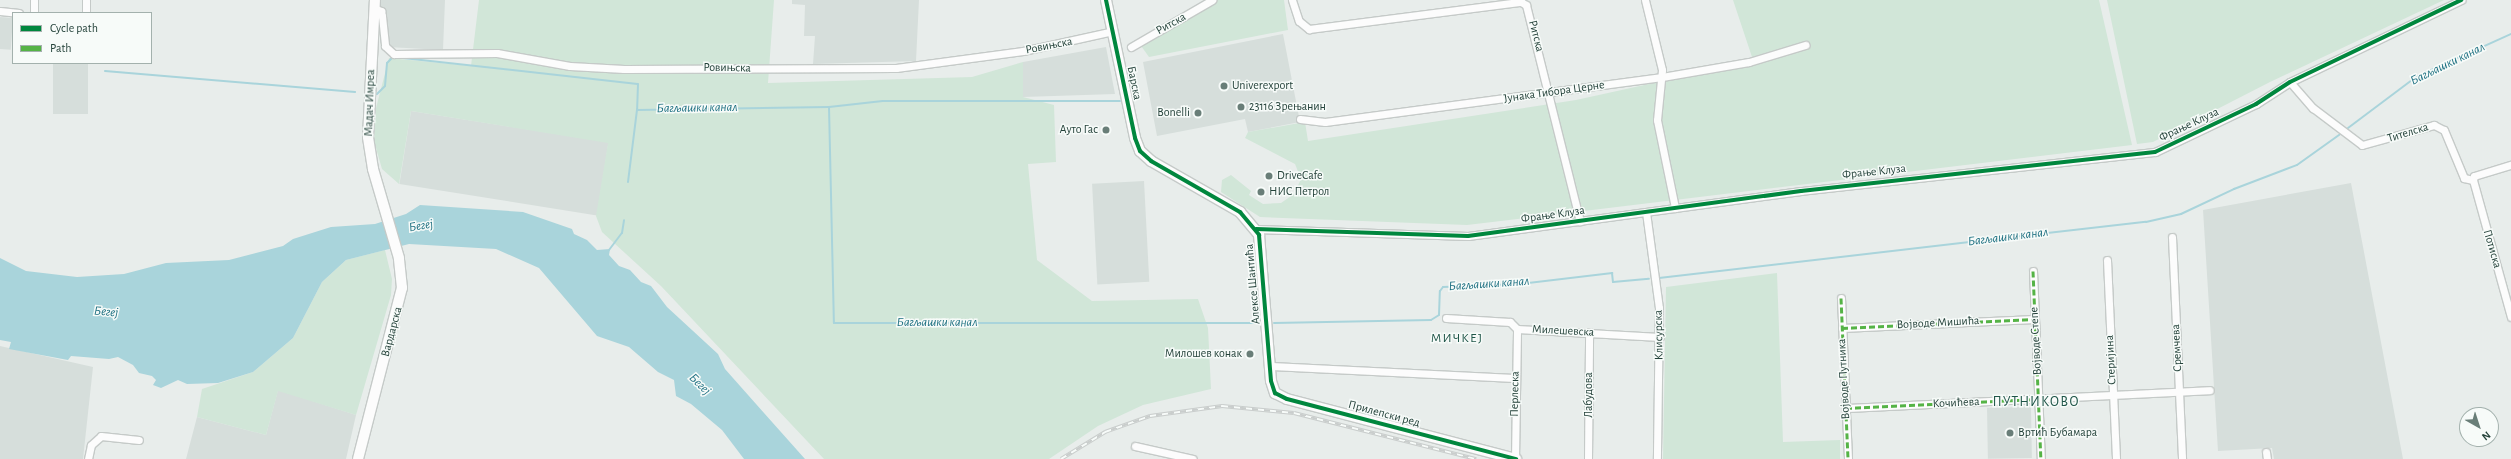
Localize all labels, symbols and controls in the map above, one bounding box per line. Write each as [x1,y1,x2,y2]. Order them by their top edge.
street label: Ритска [1153,10,1189,38]
legend [12,12,152,64]
street label: Ритска [1525,19,1547,53]
text: Cycle path [50,22,98,34]
street label: Ровињска [1024,34,1074,58]
water label: Багљашки канал [2408,40,2488,90]
text: Path [50,42,72,54]
street label: Ровињска [703,60,751,76]
street label: Барска [1123,65,1145,101]
street label: Мадач Имреа [362,69,378,137]
street label: Јунака Тибора Церне [1503,78,1605,106]
place label: Univerexport [1232,79,1293,93]
marker: Univerexport [1219,81,1229,91]
water label: Багљашки канал [656,100,738,118]
place label: 23116 Зрењанин [1249,100,1326,114]
marker: 23116 Зрењанин [1236,102,1246,112]
street label: Фрање Клуза [2157,105,2221,145]
place label: Bonelli [1157,106,1190,120]
marker: Bonelli [1193,108,1203,118]
street label: Тителска [2386,120,2430,146]
place label: Ауто Гас [1060,123,1098,137]
marker: Ауто Гас [1101,125,1111,135]
street label: Фрање Клуза [1841,161,1907,183]
place label: DriveCafe [1277,169,1323,183]
marker: DriveCafe [1264,171,1274,181]
place label: НИС Петрол [1269,185,1329,199]
marker: НИС Петрол [1256,187,1266,197]
street label: Фрање Клуза [1520,203,1586,227]
water label: Бегеј [408,217,434,237]
water label: Багљашки канал [1967,225,2049,251]
street label: Потиска [2480,228,2504,270]
street label: Алексе Шантића [1242,243,1264,325]
water label: Багљашки канал [1448,274,1530,296]
water label: Бегеј [93,304,119,322]
street label: Вардарска [378,305,406,359]
street label: Војводе Степе [2027,306,2045,376]
street label: Клисурска [1651,310,1667,360]
street label: Војводе Мишића [1896,314,1980,332]
water label: Багљашки канал [897,315,977,331]
street label: Милешевска [1532,322,1594,340]
street label: Сремчева [2169,324,2185,372]
district label: МИЧКЕЈ [1431,331,1483,347]
street label: Стеријина [2103,335,2119,385]
street label: Војводе Путника [1835,338,1853,420]
place label: Милошев конак [1165,347,1242,361]
marker: Милошев конак [1245,349,1255,359]
water label: Бегеј [685,371,713,399]
street label: Перлеска [1507,371,1523,417]
street label: Лабудова [1582,372,1596,418]
district label: ПУТНИКОВО [1992,394,2080,410]
street label: Кочићева [1932,395,1980,411]
street label: Прилепски ред [1346,397,1422,431]
north arrow [2459,407,2499,447]
place label: Вртић Бубамара [2018,426,2097,440]
marker: Вртић Бубамара [2005,428,2015,438]
text: N [2480,429,2493,443]

